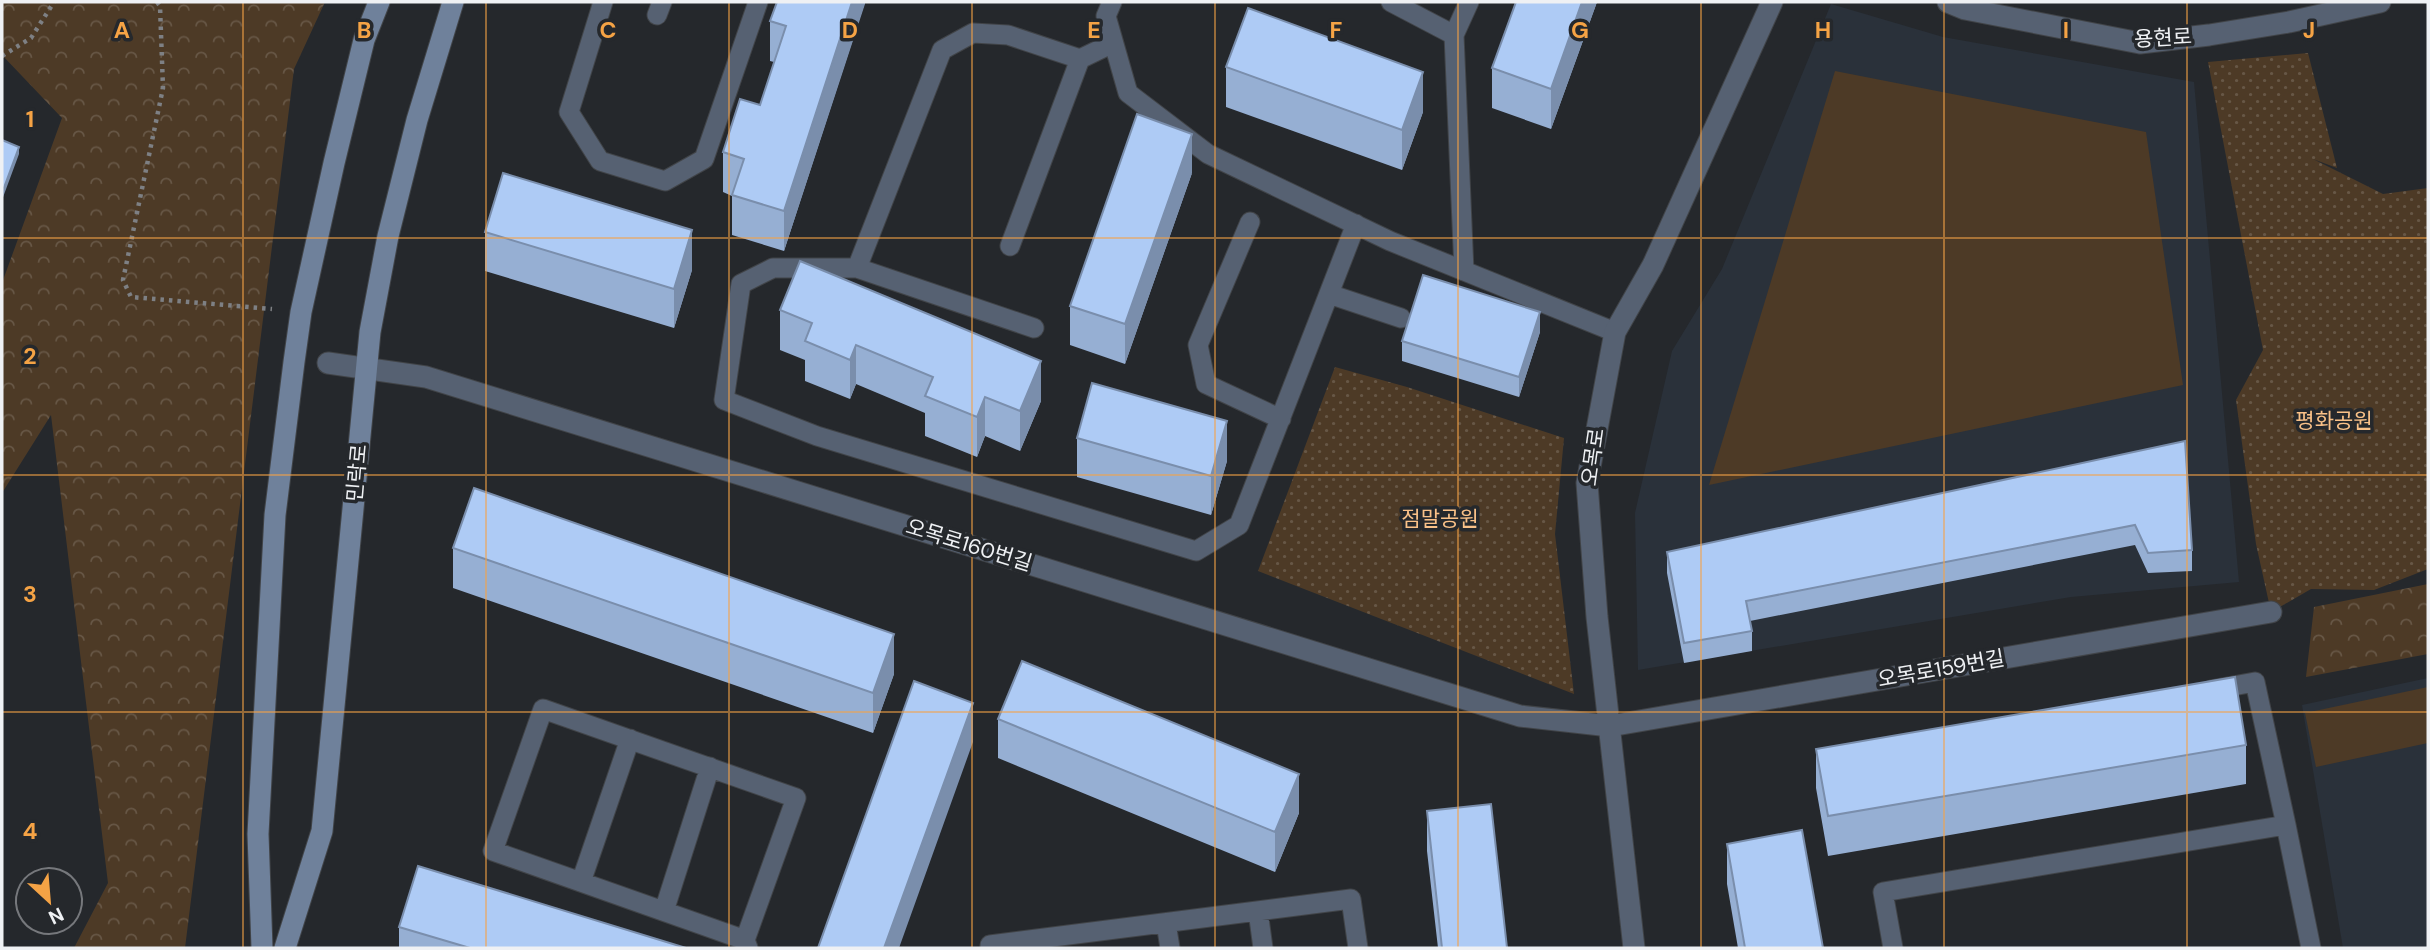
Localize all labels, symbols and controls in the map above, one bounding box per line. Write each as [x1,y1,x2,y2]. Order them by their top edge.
text: A [114,15,130,45]
text: B [357,15,371,45]
text: C [600,15,616,45]
text: D [842,15,858,45]
text: E [1087,15,1101,45]
text: F [1330,15,1343,45]
text: G [1571,15,1589,45]
text: H [1815,15,1831,45]
text: I [2063,15,2069,45]
text: J [2303,15,2315,45]
street label: 용현로 [2133,23,2193,53]
text: 1 [26,104,34,134]
text: 2 [23,341,37,371]
park label: 평화공원 [2295,407,2373,435]
street label: 오목로 [1575,426,1611,488]
street label: 민락로 [341,443,373,503]
park label: 점말공원 [1401,505,1479,533]
street label: 오목로160번길 [902,513,1036,577]
text: 3 [23,579,37,609]
street label: 오목로159번길 [1875,644,2007,694]
text: 4 [23,816,38,846]
north arrow [14,866,84,936]
text: N [45,902,68,930]

